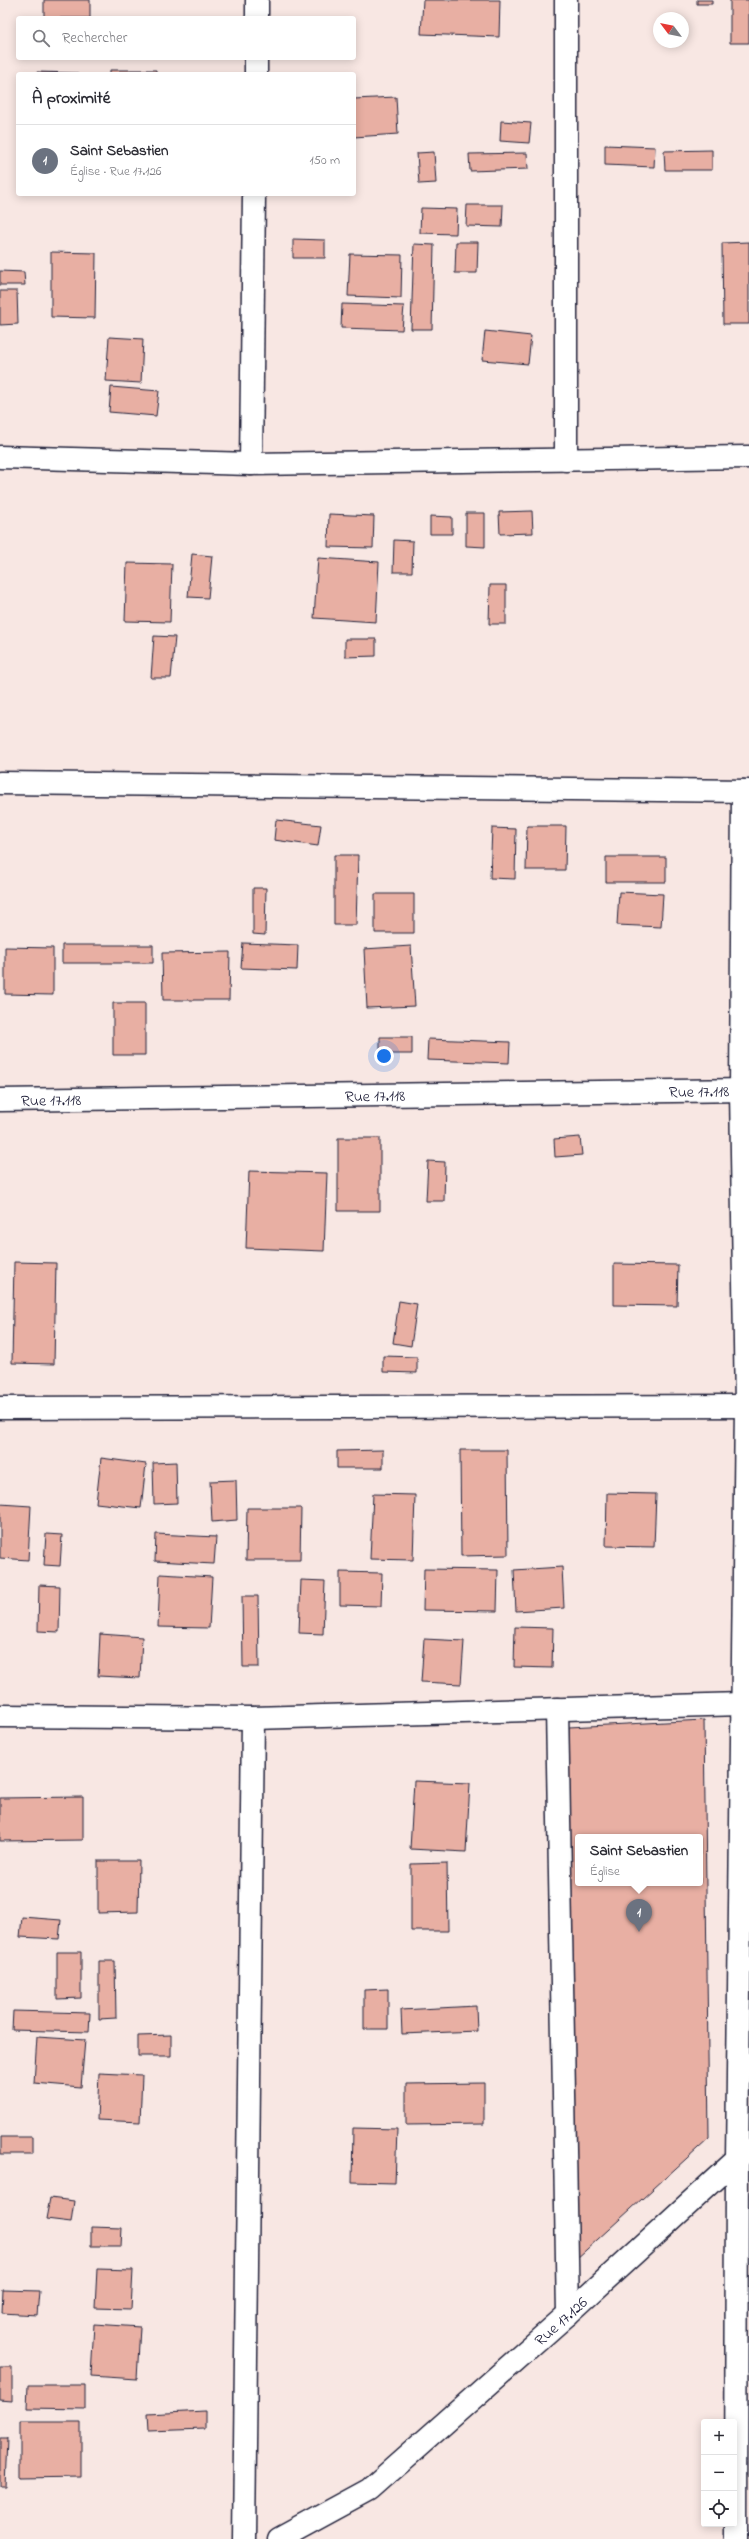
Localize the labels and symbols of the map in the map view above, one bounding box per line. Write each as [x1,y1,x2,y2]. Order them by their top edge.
north arrow [653,12,689,48]
your location [374,1046,394,1066]
street label: Rue 17.118 [669,1080,729,1105]
street label: Rue 17.118 [345,1085,405,1109]
street label: Rue 17.118 [21,1089,81,1114]
pin: 1 [626,1899,652,1932]
street label: Rue 17.126 [530,2292,594,2352]

